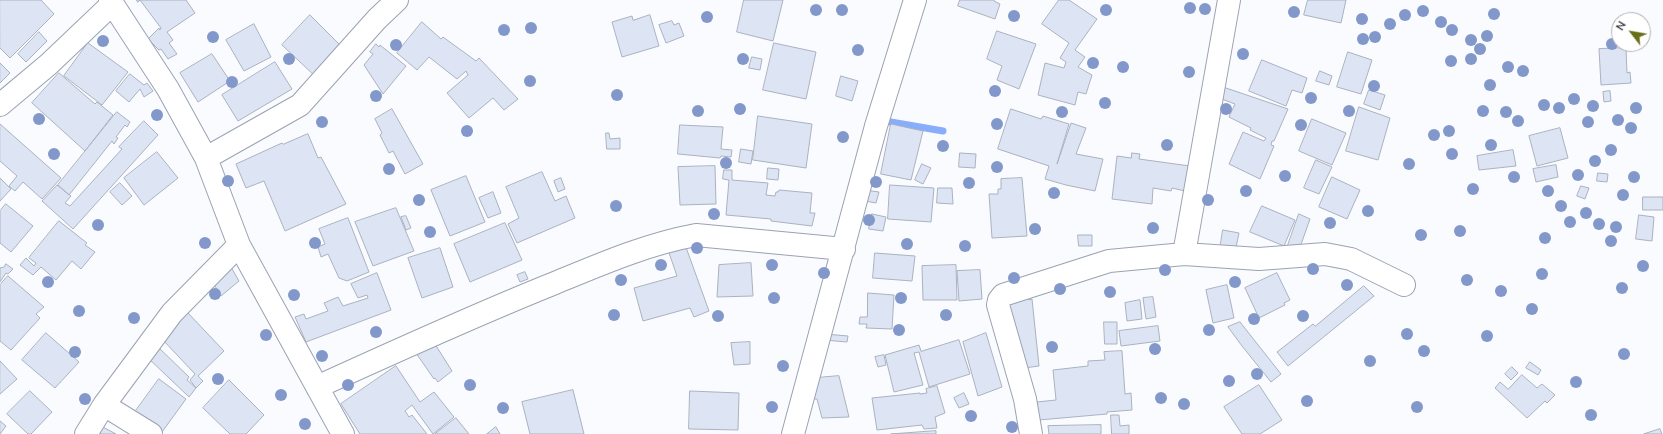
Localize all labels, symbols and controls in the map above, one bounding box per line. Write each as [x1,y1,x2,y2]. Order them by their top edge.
north arrow [1611,12,1651,52]
text: N [1613,19,1630,33]

